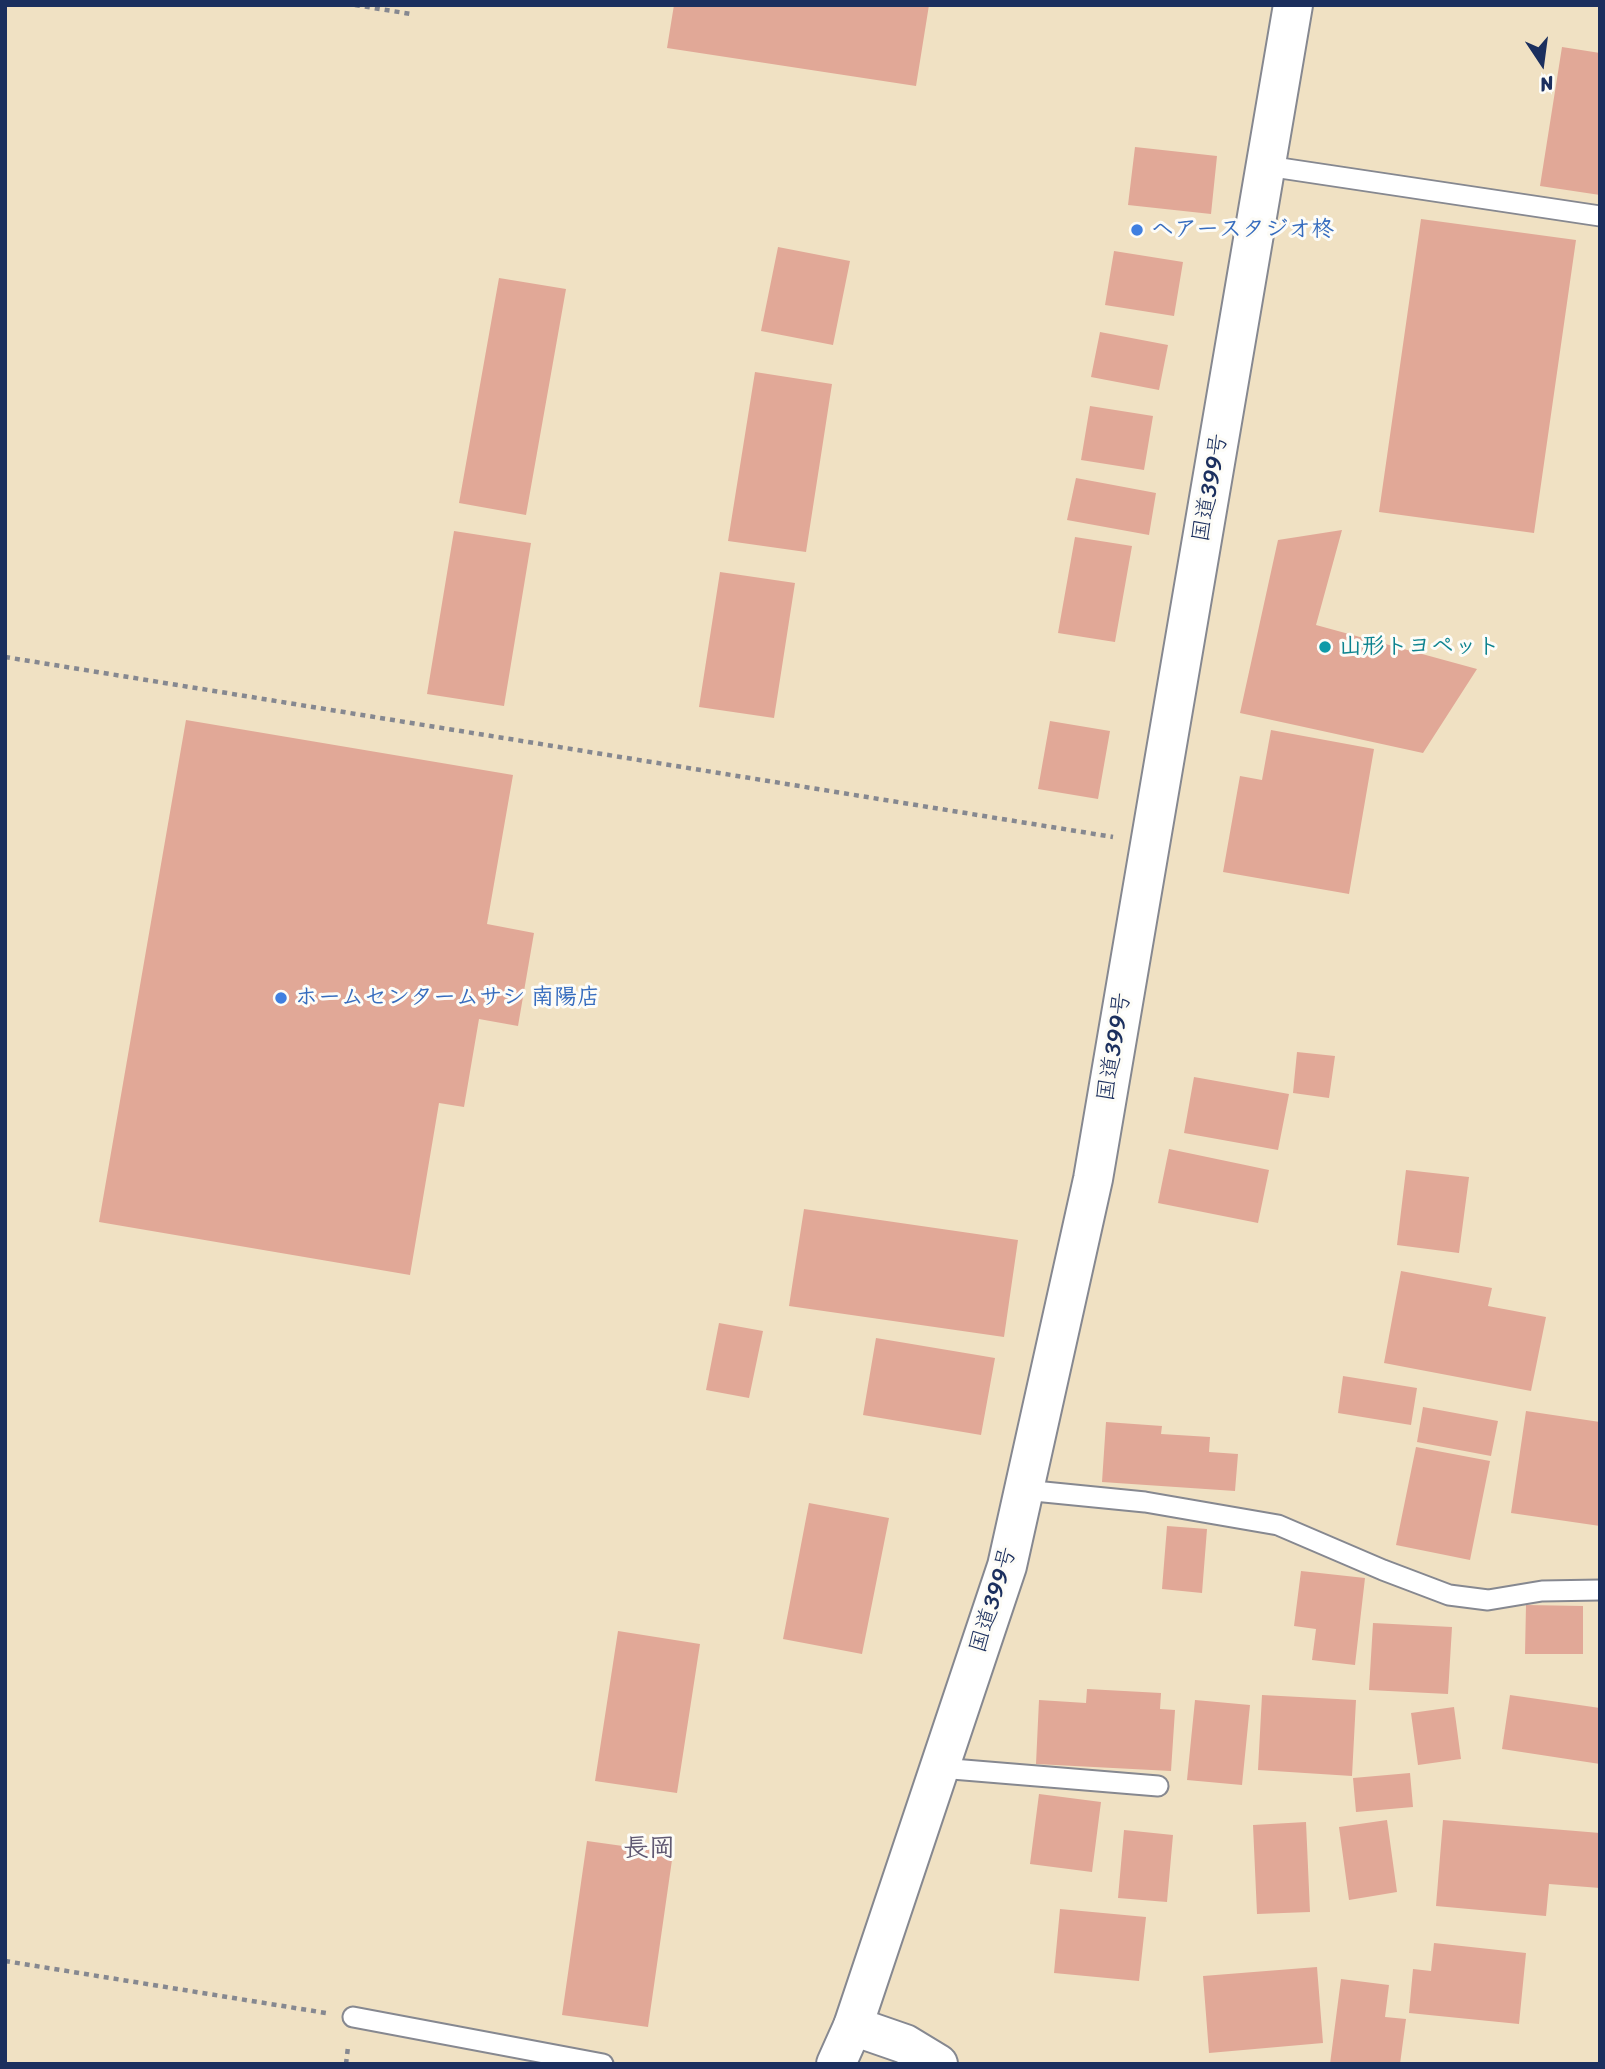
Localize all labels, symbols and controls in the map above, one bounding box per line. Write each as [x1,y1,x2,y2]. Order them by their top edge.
north arrow [1507,28,1577,98]
text: N [1537,66,1557,102]
place label: ヘアースタジオ柊 [1151,216,1334,244]
marker: ヘアースタジオ柊 [1129,222,1145,238]
street label: 国道399号 [1188,432,1234,544]
place label: 山形トヨペット [1339,633,1500,661]
marker: 山形トヨペット [1317,639,1333,655]
place label: ホームセンタームサシ 南陽店 [295,984,600,1012]
marker: ホームセンタームサシ 南陽店 [273,990,289,1006]
street label: 国道399号 [1093,991,1137,1103]
street label: 国道399号 [965,1543,1023,1657]
district label: 長岡 [623,1833,675,1865]

